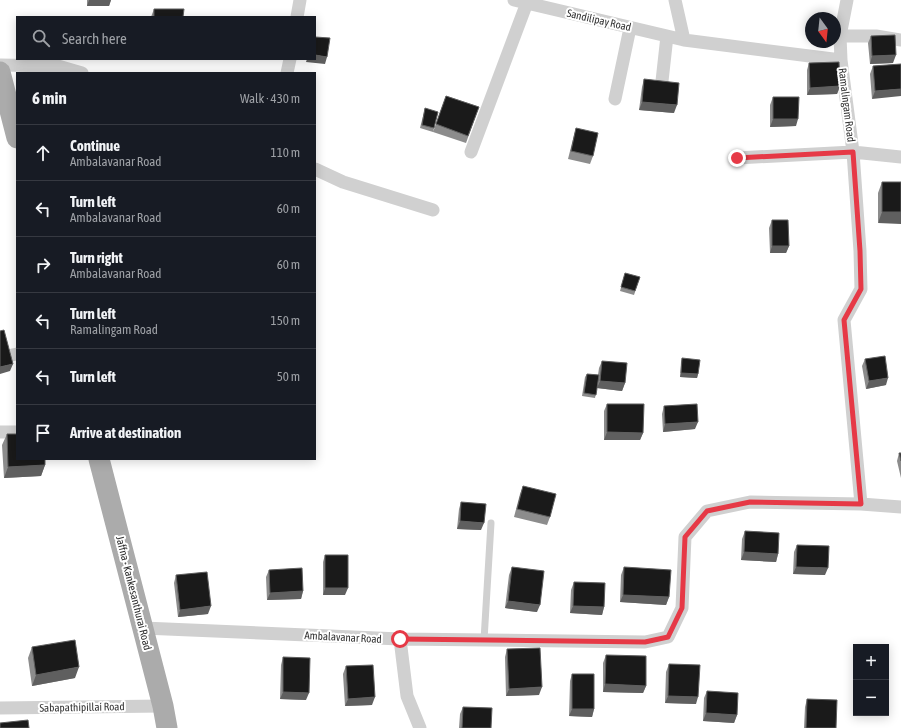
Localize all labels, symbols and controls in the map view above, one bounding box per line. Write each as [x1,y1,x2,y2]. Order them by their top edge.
street label: Sandilipay Road [566,7,632,33]
north arrow [805,12,841,48]
search box [16,16,316,60]
icon: search [30,27,52,49]
text: Search here [62,30,127,47]
street label: Ramalingam Road [837,67,857,143]
text: 6 min [32,88,67,108]
text: Walk · 430 m [240,91,300,106]
text: Continue [70,137,120,154]
icon: ahead [32,142,54,164]
text: 110 m [271,145,300,160]
route end [728,149,746,167]
text: Ambalavanar Road [70,154,161,169]
text: Turn left [70,193,116,210]
icon: left [32,198,54,220]
text: 60 m [277,201,300,216]
text: Ambalavanar Road [70,210,161,225]
text: Turn right [70,249,123,266]
icon: right [32,254,54,276]
text: 60 m [277,257,300,272]
text: Ambalavanar Road [70,266,161,281]
text: Turn left [70,305,116,322]
icon: left [32,310,54,332]
text: 150 m [271,313,300,328]
text: Ramalingam Road [70,322,158,337]
icon: left [32,366,54,388]
text: Turn left [70,368,116,385]
text: 50 m [277,369,300,384]
icon: arrive [32,422,54,444]
text: Arrive at destination [70,424,181,441]
street label: Jaffna - Kankesanthurai Road [114,535,154,651]
street label: Ambalavanar Road [304,629,382,645]
route start [391,630,409,648]
map controls [853,644,889,716]
button: + [853,644,889,680]
button: − [853,680,889,716]
street label: Sabapathipillai Road [39,700,125,714]

